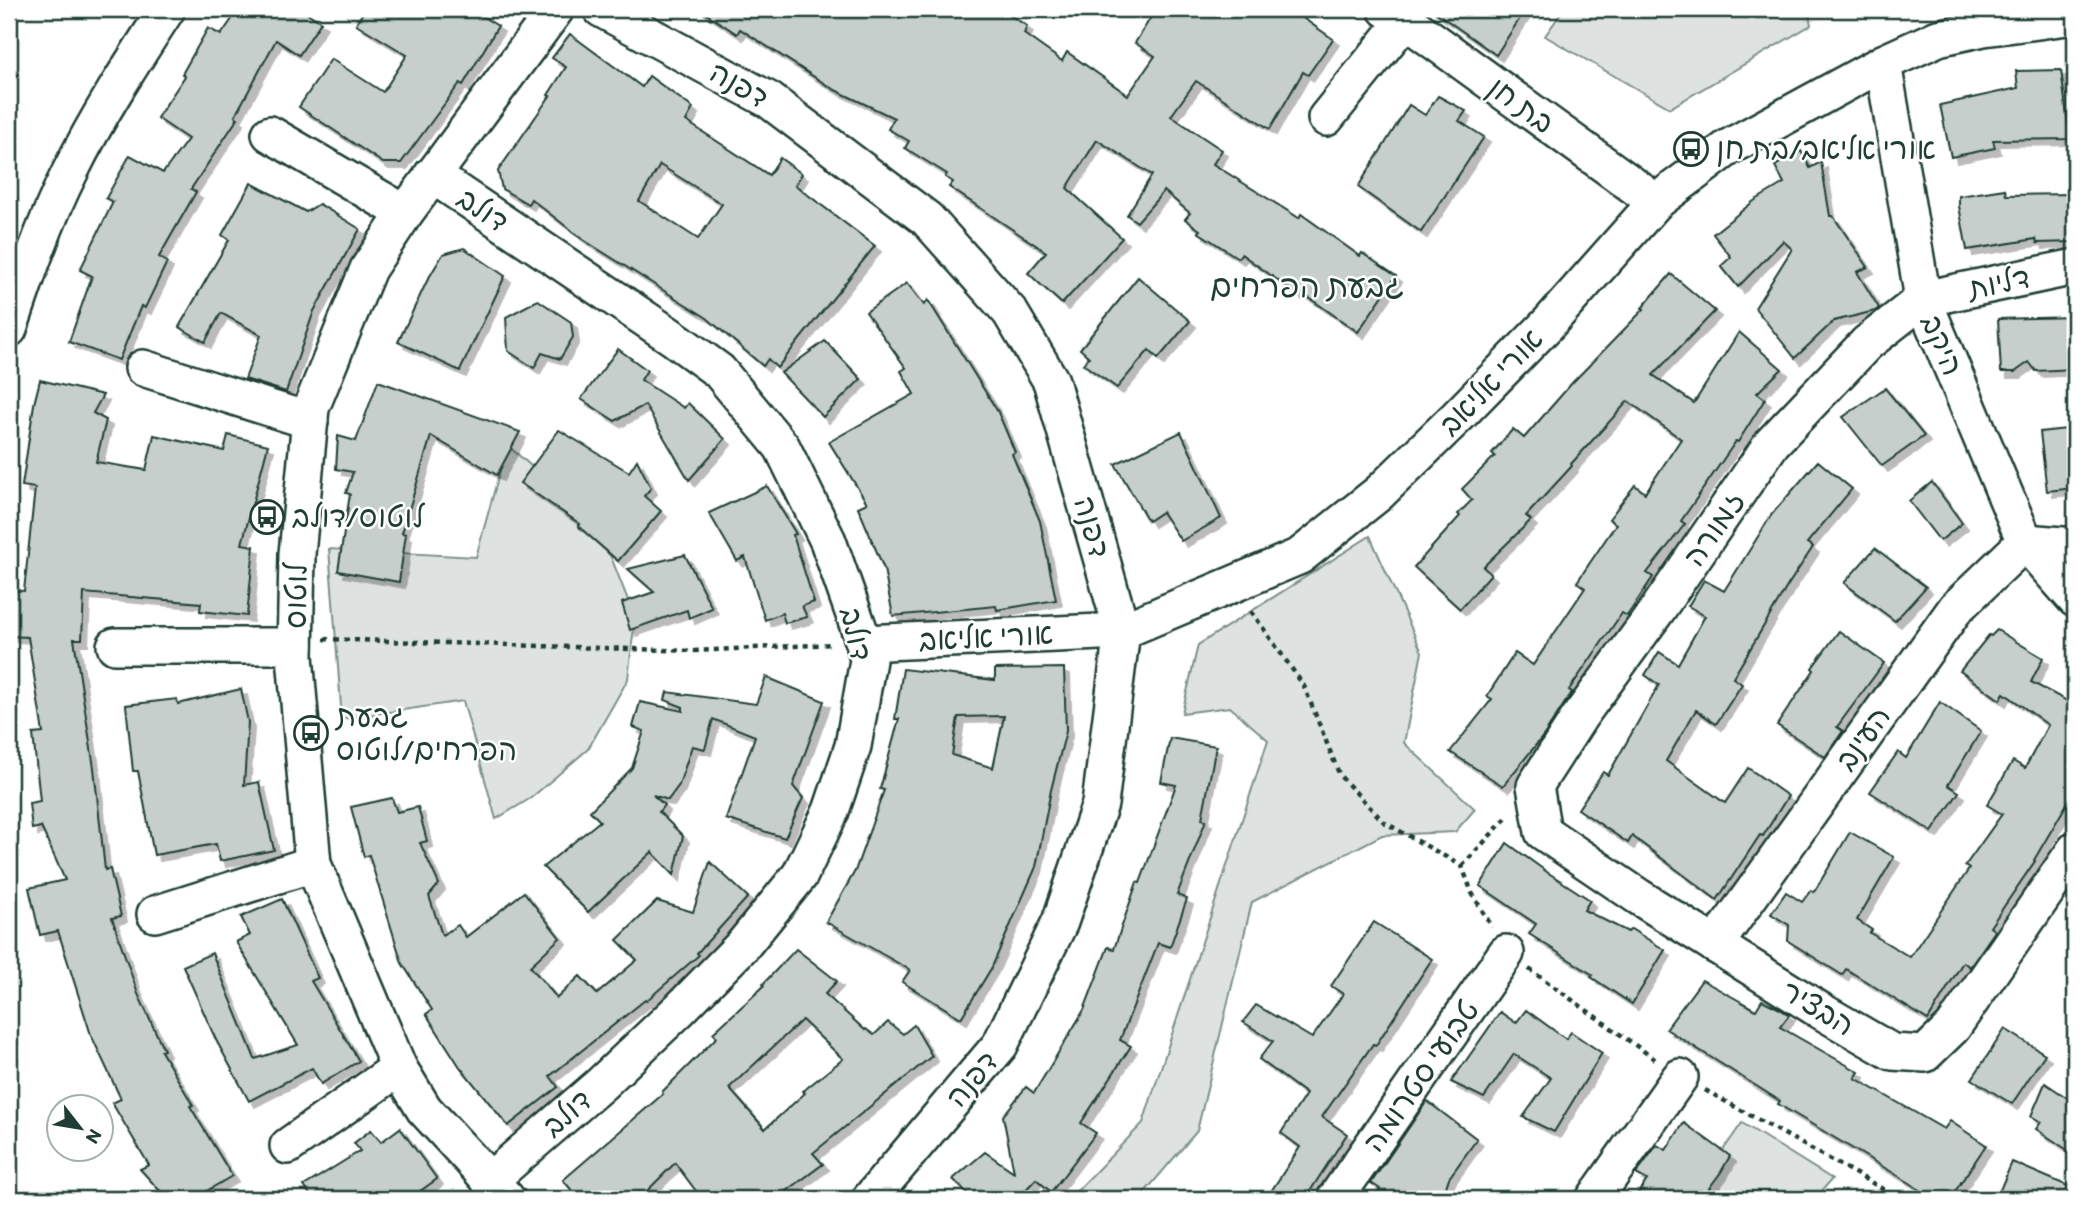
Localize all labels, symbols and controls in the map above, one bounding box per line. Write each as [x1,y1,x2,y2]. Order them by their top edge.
street label: דפנה [703,53,776,116]
street label: בת חן [1481,68,1562,141]
bus stop icon: אורי אליאב/בת חן [1672,130,1710,168]
place label: אורי אליאב/בת חן [1716,130,1936,167]
street label: דולב [451,179,516,240]
street label: דליות [1963,258,2033,307]
district label: גבעת הפרחים [1210,267,1404,305]
street label: היקב [1913,309,1972,381]
street label: אורי אליאב [1431,320,1551,443]
street label: זמורה [1675,484,1752,574]
street label: דפנה [1066,492,1119,562]
bus stop icon: לוטוס/דולב [248,498,286,536]
place label: לוטוס/דולב [292,498,426,535]
street label: לוטוס [276,562,315,629]
street label: דולב [832,603,881,664]
street label: אורי אליאב [918,615,1054,658]
place label: גבעת הפרחים/לוטוס [334,697,517,768]
street label: העינב [1827,698,1898,777]
bus stop icon: גבעת הפרחים/לוטוס [292,714,330,752]
street label: הבציר [1775,972,1861,1044]
street label: טבועי סטרומה [1354,992,1487,1159]
street label: דפנה [937,1043,1006,1115]
street label: דולב [534,1081,599,1144]
north arrow [46,1092,116,1162]
text: N [81,1125,107,1148]

